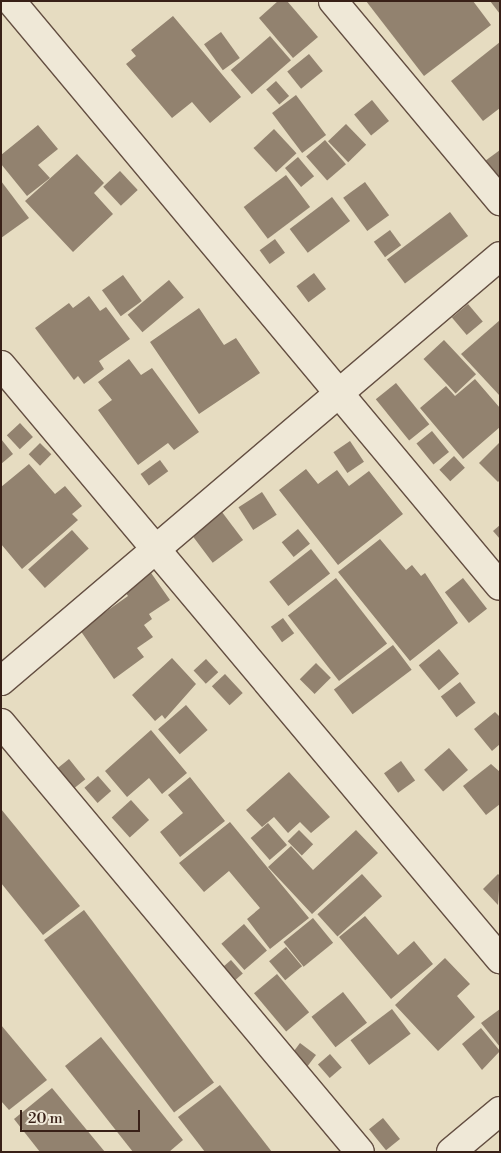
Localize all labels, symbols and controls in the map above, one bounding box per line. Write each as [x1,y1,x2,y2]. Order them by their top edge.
scale bar [22,1100,142,1132]
text: 20 m [28,1109,63,1128]

